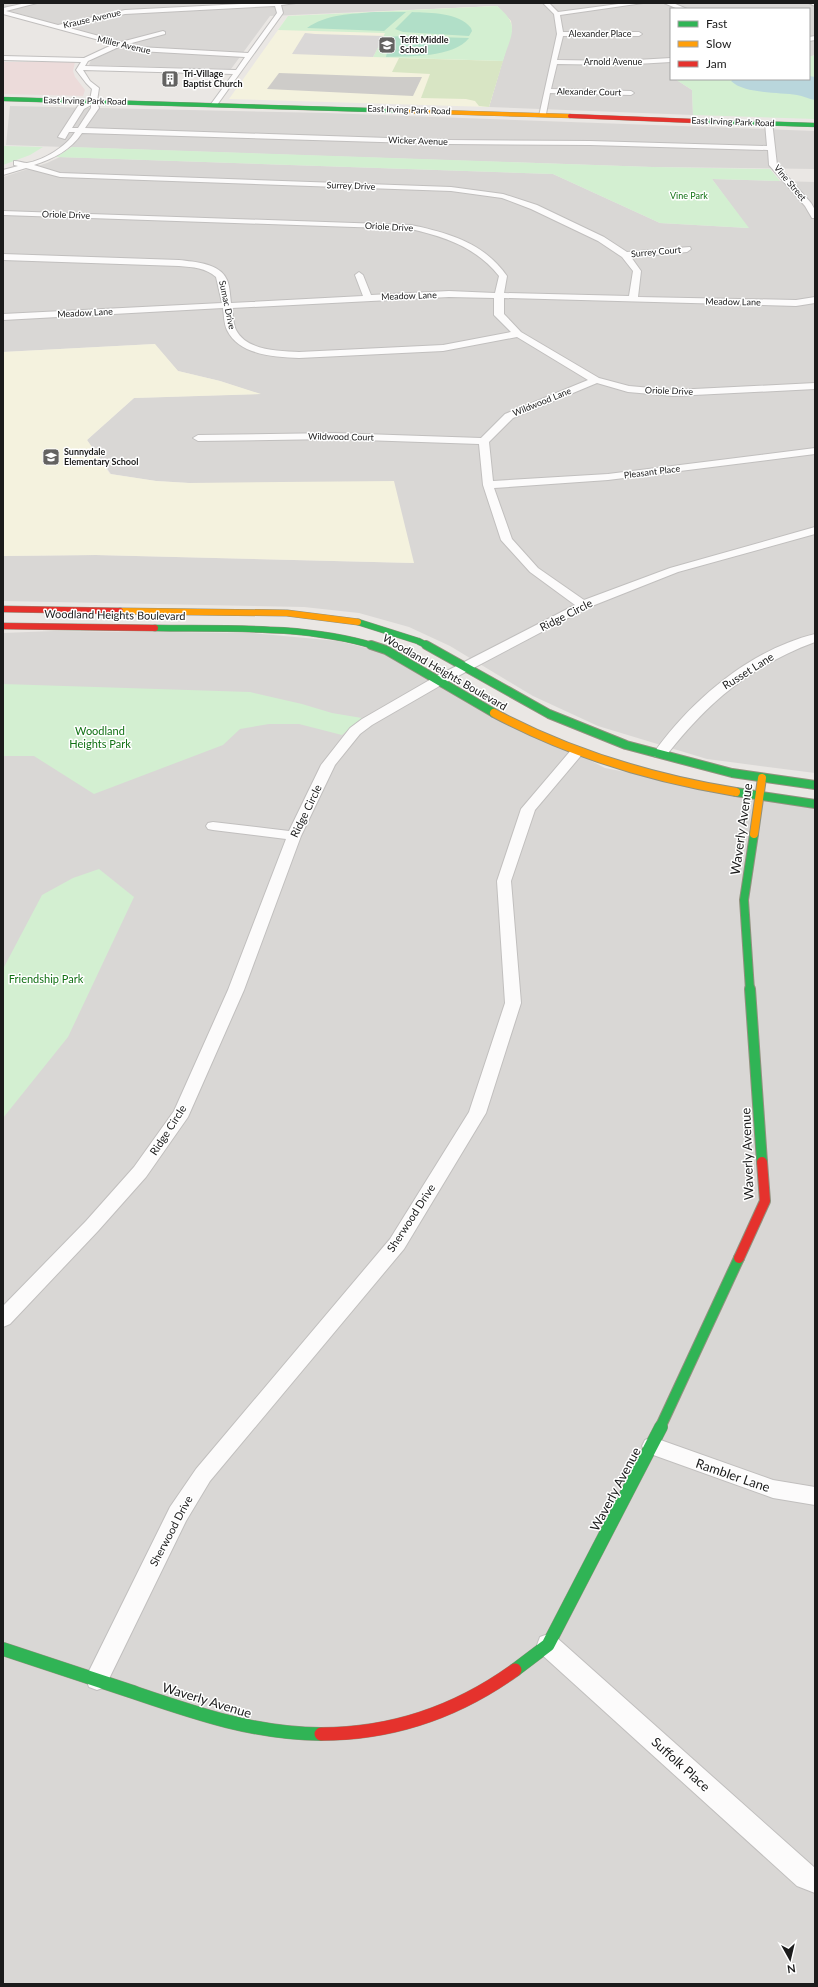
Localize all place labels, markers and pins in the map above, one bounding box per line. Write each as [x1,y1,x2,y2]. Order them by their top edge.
place label: Tefft Middle School [400,34,449,55]
school or university icon: Tefft Middle School [377,35,397,55]
place label: Tri-Village Baptist Church [183,68,243,89]
building icon: Tri-Village Baptist Church [160,69,180,89]
place label: Sunnydale Elementary School [64,446,138,467]
school or university icon: Sunnydale Elementary School [41,447,61,467]

